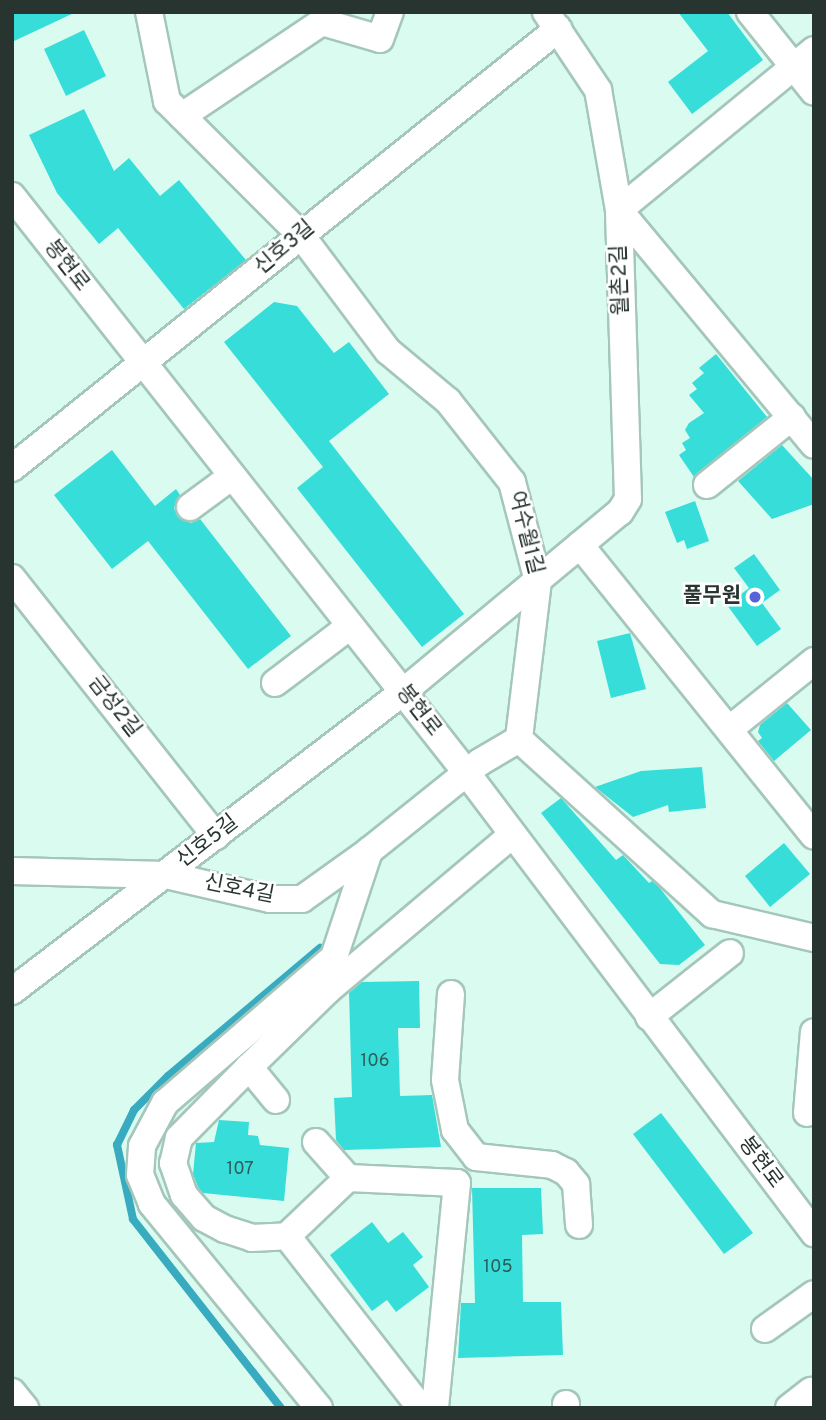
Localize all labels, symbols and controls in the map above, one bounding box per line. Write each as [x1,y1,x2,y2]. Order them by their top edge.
street label: 신호3길 [250,216,320,280]
street label: 봉현로 [38,235,94,297]
street label: 월촌2길 [607,244,635,316]
street label: 여수월1길 [502,489,548,577]
place label: 풀무원 [683,584,741,610]
marker: 풀무원 [747,589,763,605]
street label: 금성2길 [82,671,146,743]
street label: 봉현로 [390,680,446,742]
street label: 신호5길 [172,810,244,874]
street label: 신호4길 [202,871,276,909]
house number: 106 [360,1051,390,1073]
street label: 봉현로 [732,1132,788,1194]
house number: 107 [226,1159,254,1181]
house number: 105 [483,1257,513,1279]

